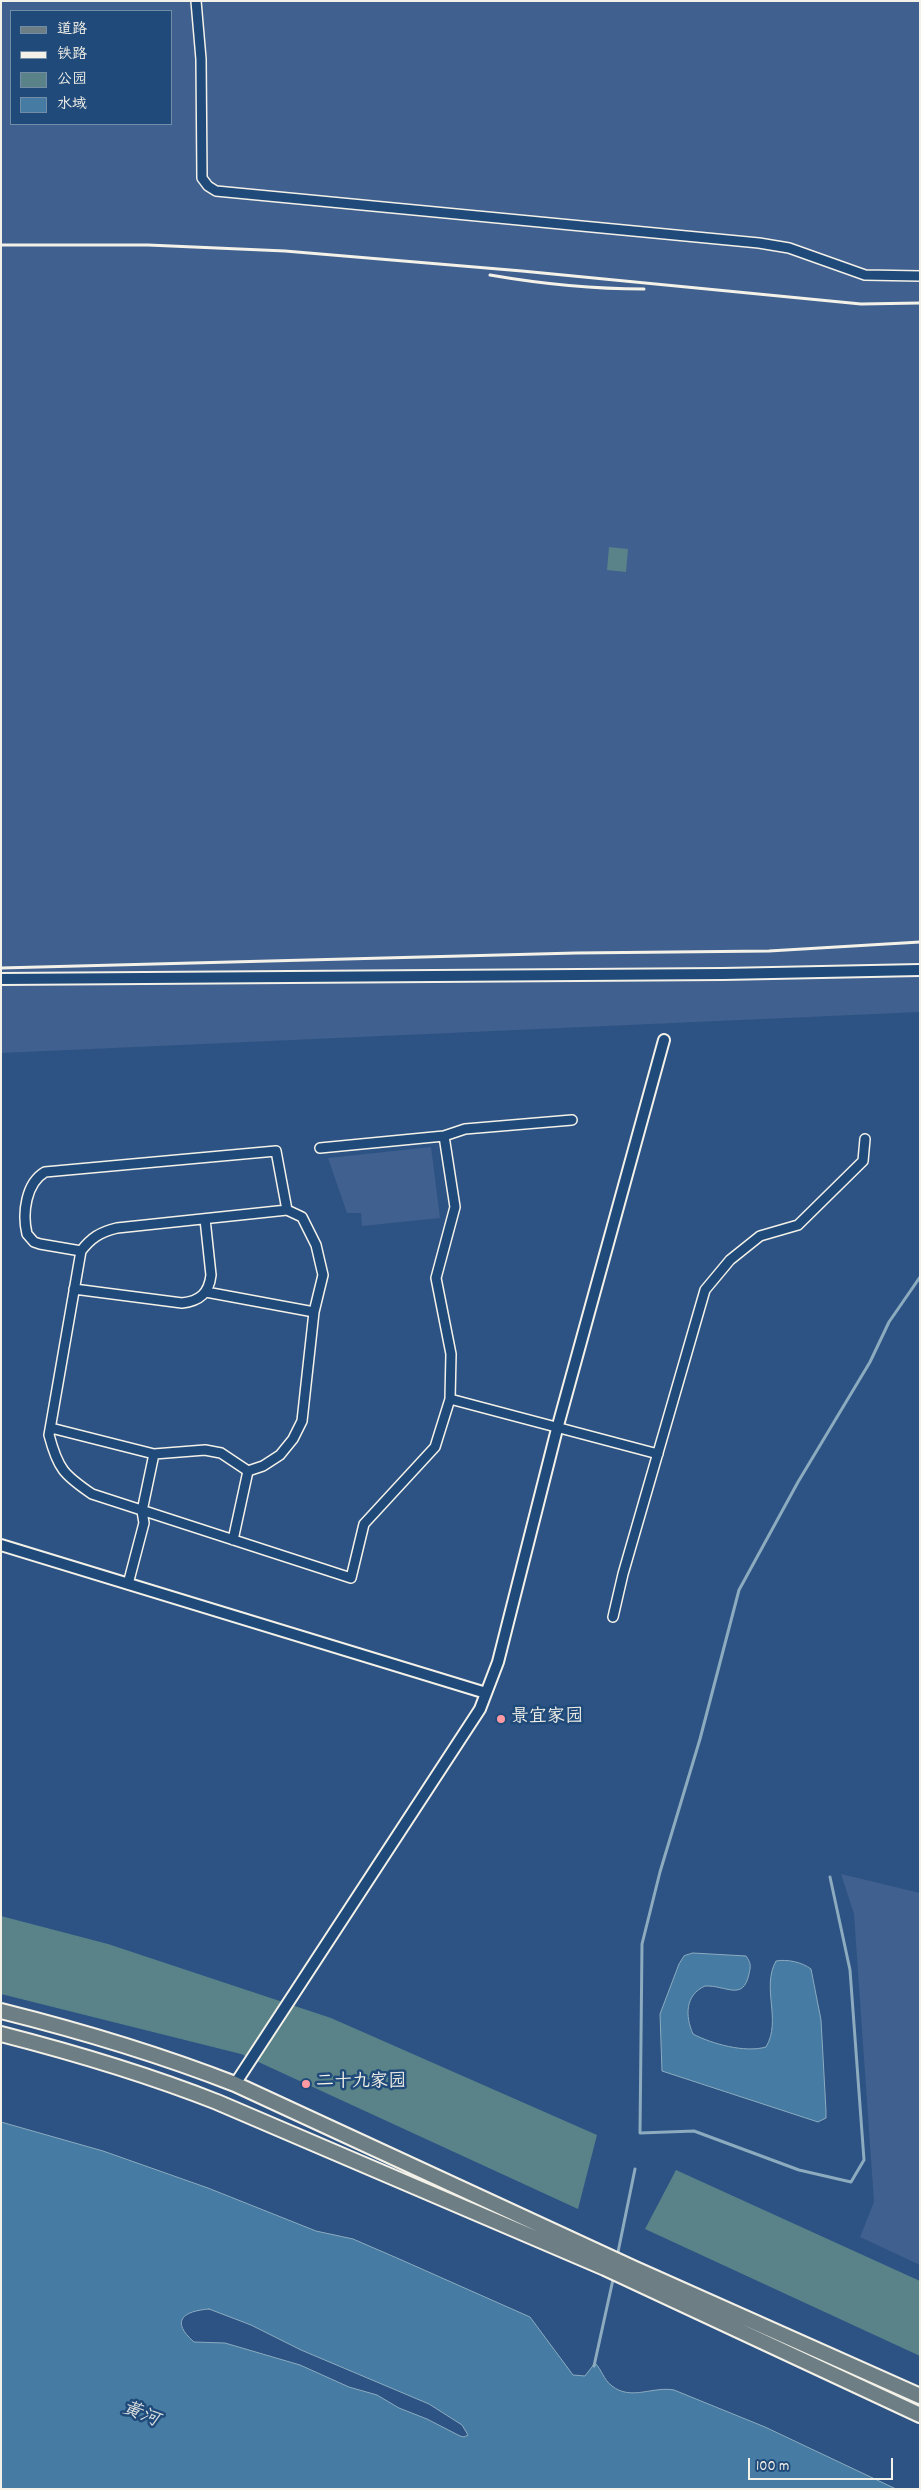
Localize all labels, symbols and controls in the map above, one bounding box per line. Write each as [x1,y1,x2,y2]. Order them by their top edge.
legend [10,10,172,125]
text: 道路 [57,19,87,41]
text: 铁路 [57,44,87,66]
text: 公园 [57,69,87,91]
text: 水域 [57,94,87,116]
place label: 景宜家园 [511,1708,583,1730]
marker: 景宜家园 [495,1713,507,1725]
place label: 二十九家园 [316,2073,406,2095]
marker: 二十九家园 [300,2078,312,2090]
water label: 黄河 [118,2398,162,2434]
scale bar [751,2448,896,2480]
text: 100 m [756,2456,789,2478]

